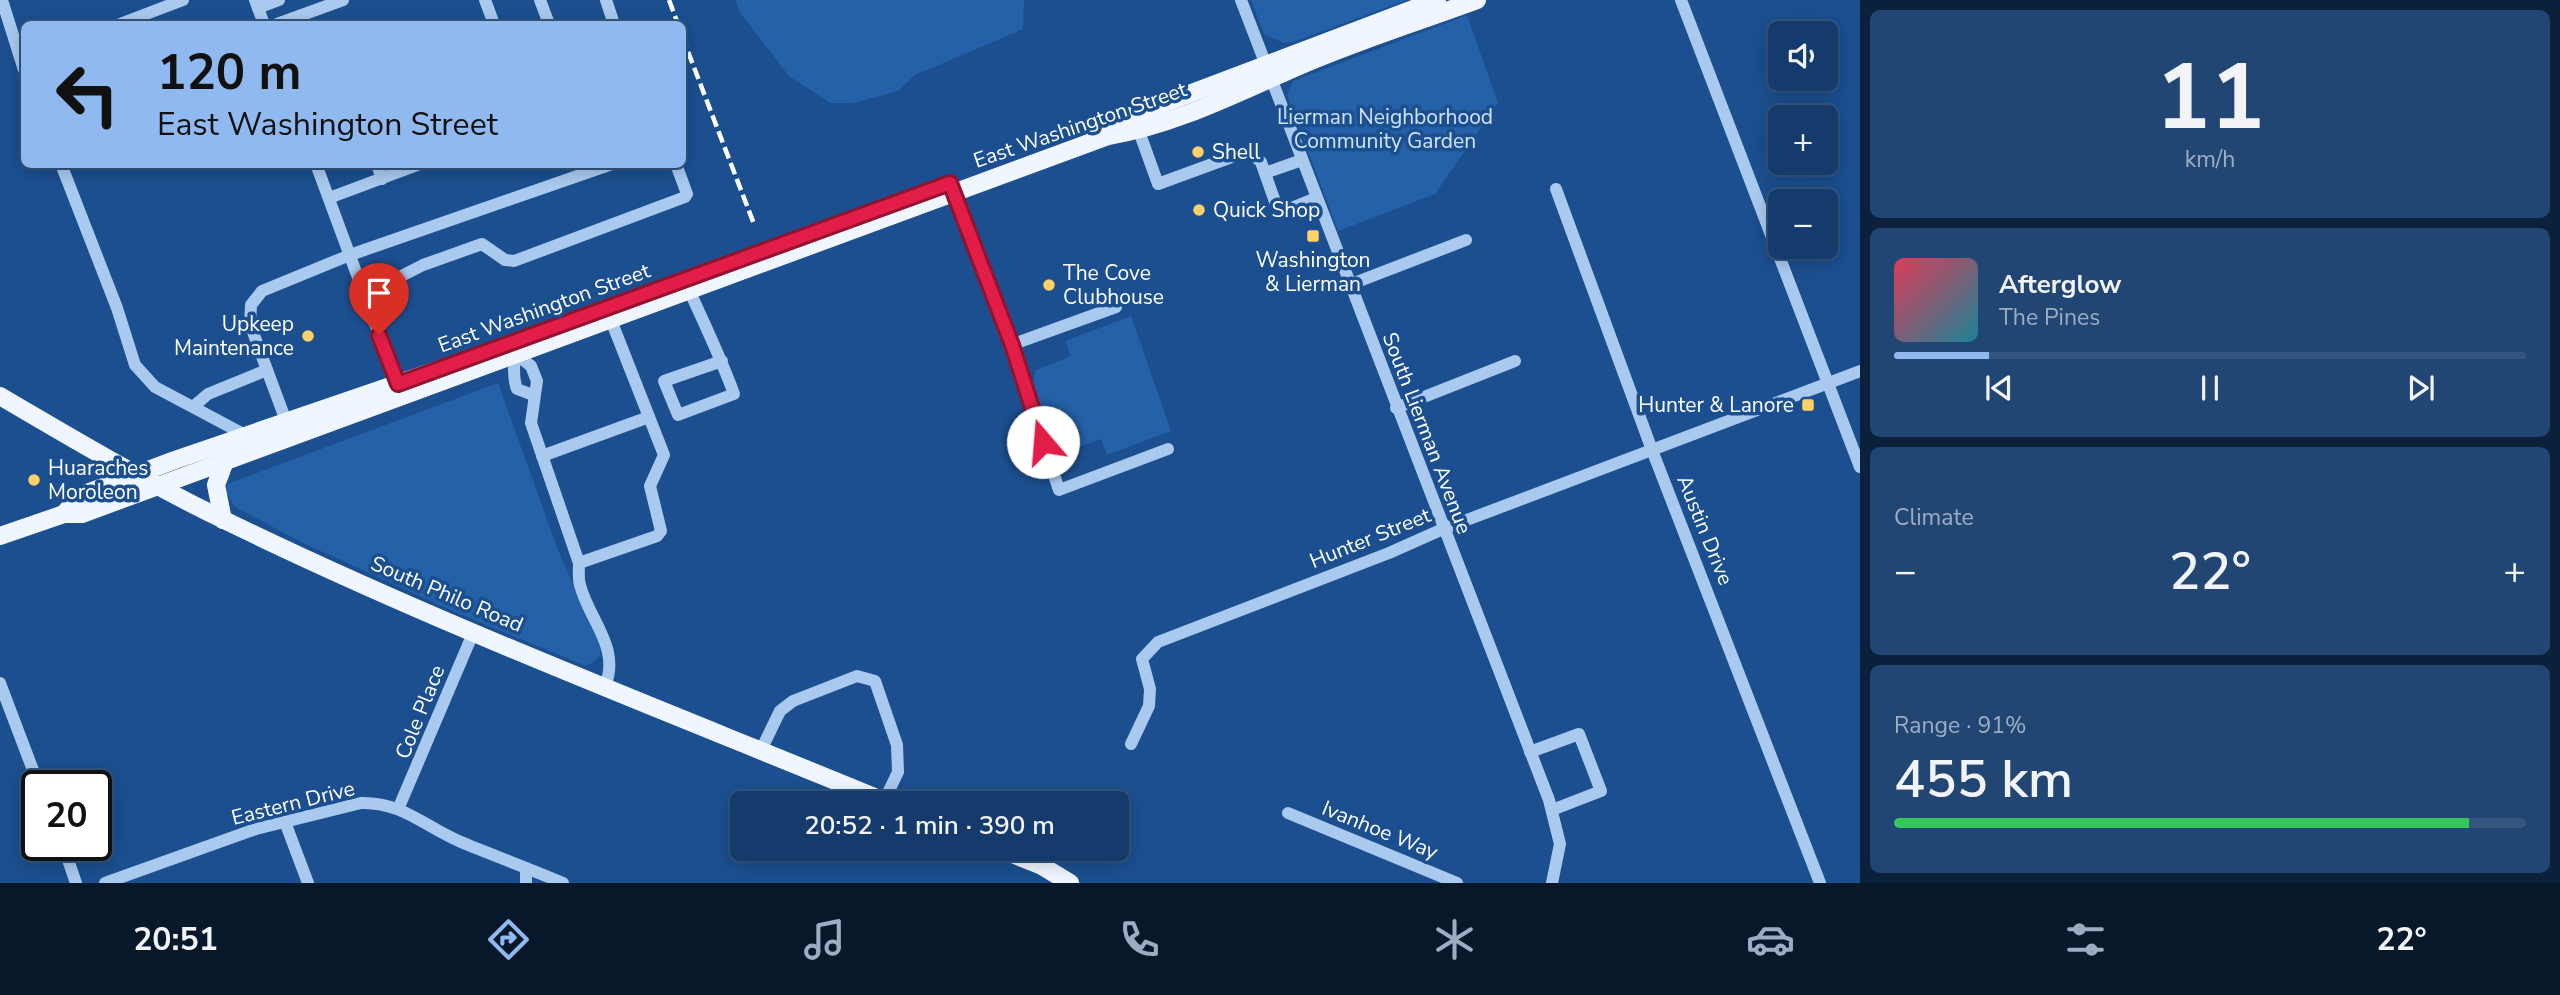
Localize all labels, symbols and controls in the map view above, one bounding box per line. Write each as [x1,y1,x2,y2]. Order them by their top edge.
map controls [1768,21,1838,259]
button: sound [1768,21,1838,91]
text: 11 [2155,36,2265,160]
text: 120 m [157,39,301,106]
icon: left [42,49,133,140]
street label: East Washington Street [970,75,1191,175]
text: East Washington Street [157,103,498,146]
park label: Lierman Neighborhood Community Garden [1277,103,1493,155]
button: + [1768,105,1838,175]
place label: Shell [1212,138,1261,166]
marker: Shell [1190,144,1206,160]
text: km/h [2185,144,2235,175]
button: − [1768,189,1838,259]
place label: Quick Shop [1213,196,1320,224]
marker: Quick Shop [1191,202,1207,218]
marker: Washington & Lierman [1305,228,1321,244]
place label: Washington & Lierman [1255,246,1371,298]
street label: East Washington Street [434,256,654,359]
place label: The Cove Clubhouse [1063,259,1164,311]
pin [349,263,409,335]
text: Afterglow [1999,267,2122,302]
icon: arrive [360,274,398,312]
marker: The Cove Clubhouse [1041,277,1057,293]
text: The Pines [1999,302,2100,333]
place label: Upkeep Maintenance [174,310,294,362]
marker: Upkeep Maintenance [300,328,316,344]
street label: South Lierman Avenue [1376,328,1478,538]
icon: previous [1980,369,2018,407]
icon: pause [2191,369,2229,407]
icon: next [2402,369,2440,407]
place label: Hunter & Lanore [1638,391,1794,419]
marker: Hunter & Lanore [1800,397,1816,413]
position arrow [1006,405,1080,479]
place label: Huaraches Moroleon [48,454,148,506]
street label: Austin Drive [1670,471,1740,589]
marker: Huaraches Moroleon [26,472,42,488]
street label: Hunter Street [1305,501,1435,575]
text: Climate [1894,502,1974,533]
text: 22° [2169,536,2251,607]
text: − [1894,546,1917,597]
text: + [2503,546,2526,597]
street label: South Philo Road [366,549,528,639]
street label: Cole Place [388,661,452,763]
text: Range · 91% [1894,710,2026,741]
text: 455 km [1894,744,2073,815]
speed limit sign: 20 [21,770,112,861]
street label: Eastern Drive [228,774,358,832]
street label: Ivanhoe Way [1318,794,1442,866]
text: 20:52 · 1 min · 390 m [804,808,1055,843]
icon: directions [484,915,533,964]
icon: music [800,915,849,964]
icon: phone [1115,915,1164,964]
icon: climate [1430,915,1479,964]
icon: car [1746,915,1795,964]
icon: filters [2061,915,2110,964]
text: 20:51 [133,918,218,961]
text: 22° [2376,918,2427,961]

